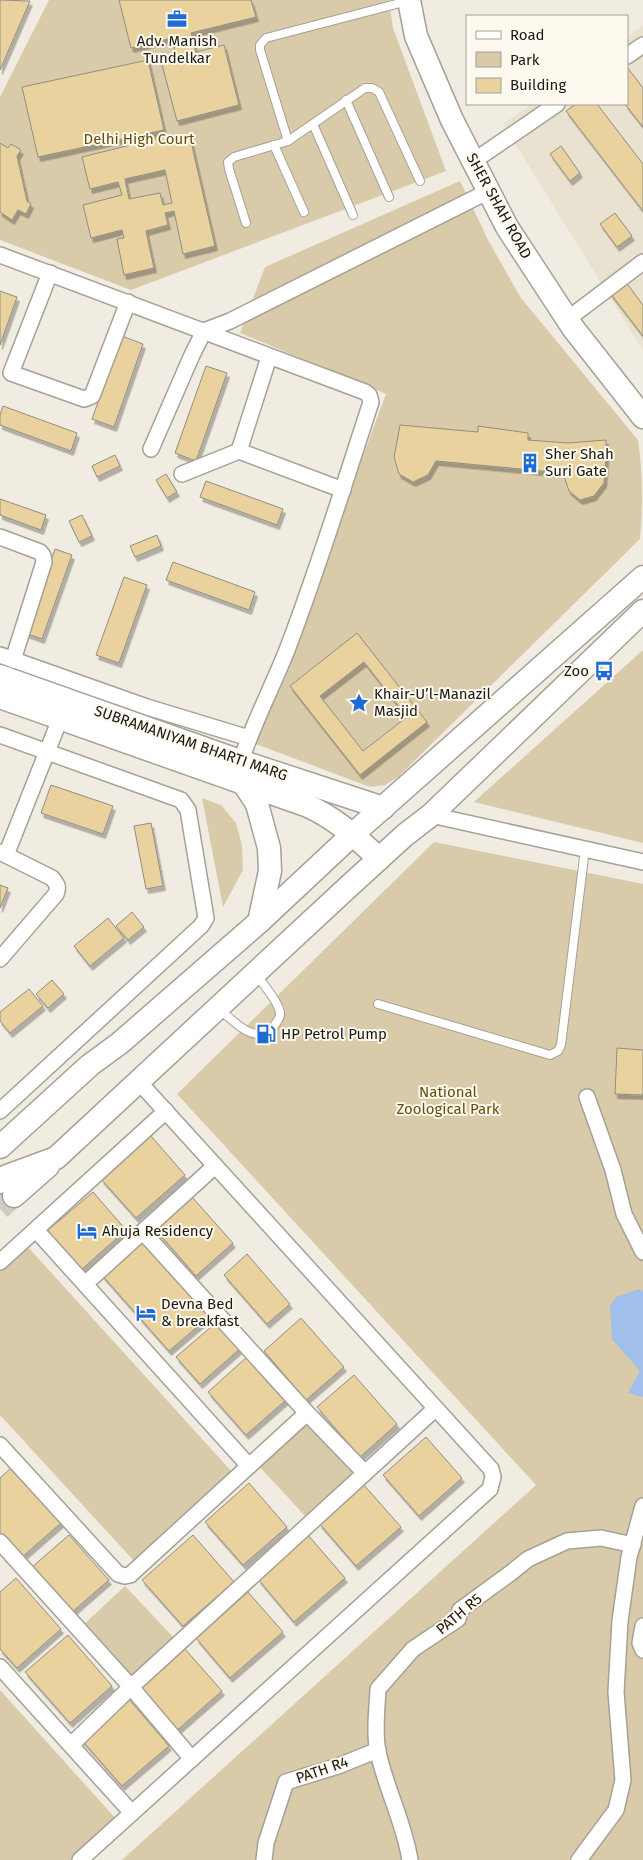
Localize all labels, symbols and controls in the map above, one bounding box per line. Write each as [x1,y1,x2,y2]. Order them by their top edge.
office icon: Adv. Manish Tundelkar [166,8,188,30]
legend [466,15,628,105]
text: Road [510,26,545,44]
place label: Adv. Manish Tundelkar [137,32,217,67]
text: Park [510,51,540,69]
text: Building [510,76,566,94]
park label: Delhi High Court [83,130,195,148]
street label: SHER SHAH ROAD [463,150,535,262]
place label: Sher Shah Suri Gate [545,445,614,480]
building icon: Sher Shah Suri Gate [519,452,541,474]
bus stop icon: Zoo [593,660,615,682]
place label: Zoo [564,662,589,680]
place label: Khair-U’l-Manazil Masjid [374,685,492,720]
place icon: Khair-U’l-Manazil Masjid [348,692,370,714]
street label: SUBRAMANIYAM BHARTI MARG [92,701,290,785]
fuel station icon: HP Petrol Pump [255,1023,277,1045]
place label: HP Petrol Pump [281,1025,387,1043]
park label: National Zoological Park [396,1083,500,1118]
hotel icon: Ahuja Residency [76,1220,98,1242]
place label: Ahuja Residency [102,1222,214,1240]
place label: Devna Bed & breakfast [161,1295,240,1330]
hotel icon: Devna Bed & breakfast [135,1302,157,1324]
street label: PATH R5 [432,1590,486,1638]
street label: PATH R4 [293,1753,351,1787]

